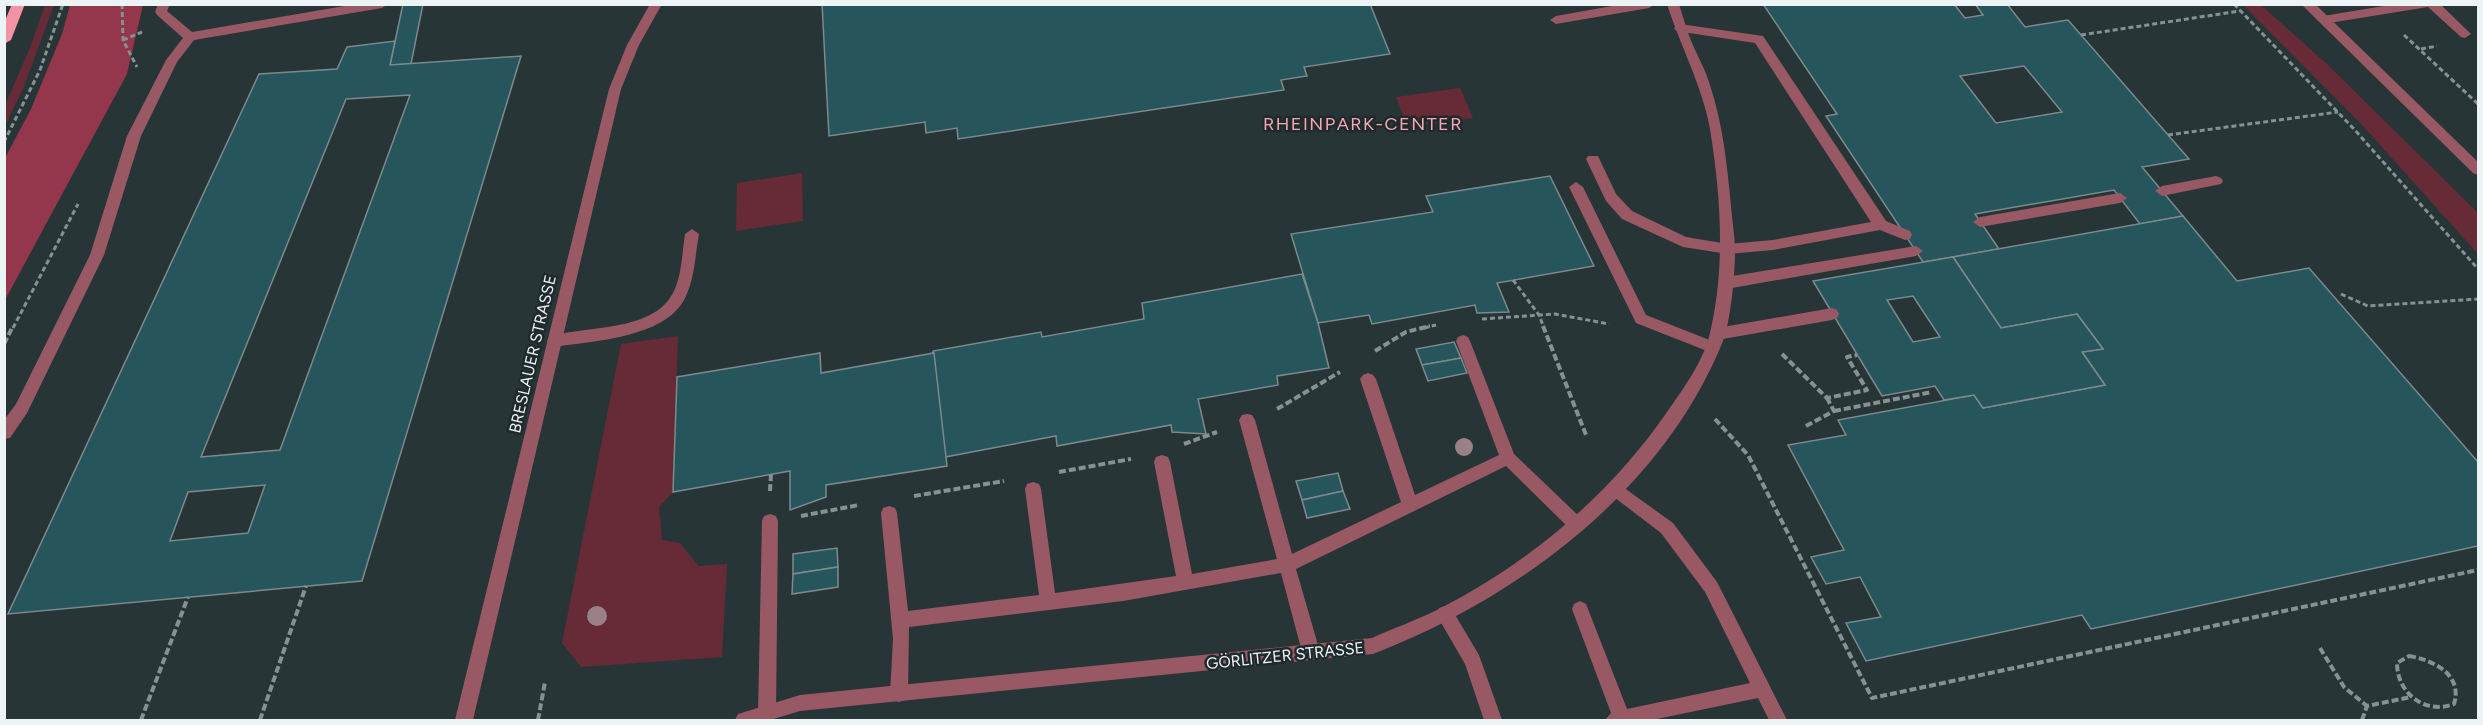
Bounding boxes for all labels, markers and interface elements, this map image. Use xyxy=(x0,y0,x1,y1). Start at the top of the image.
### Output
district label: RHEINPARK-CENTER xyxy=(1263,113,1463,135)
street label: BRESLAUER STRASSE xyxy=(505,273,560,435)
street label: GÖRLITZER STRASSE xyxy=(1205,638,1365,673)

